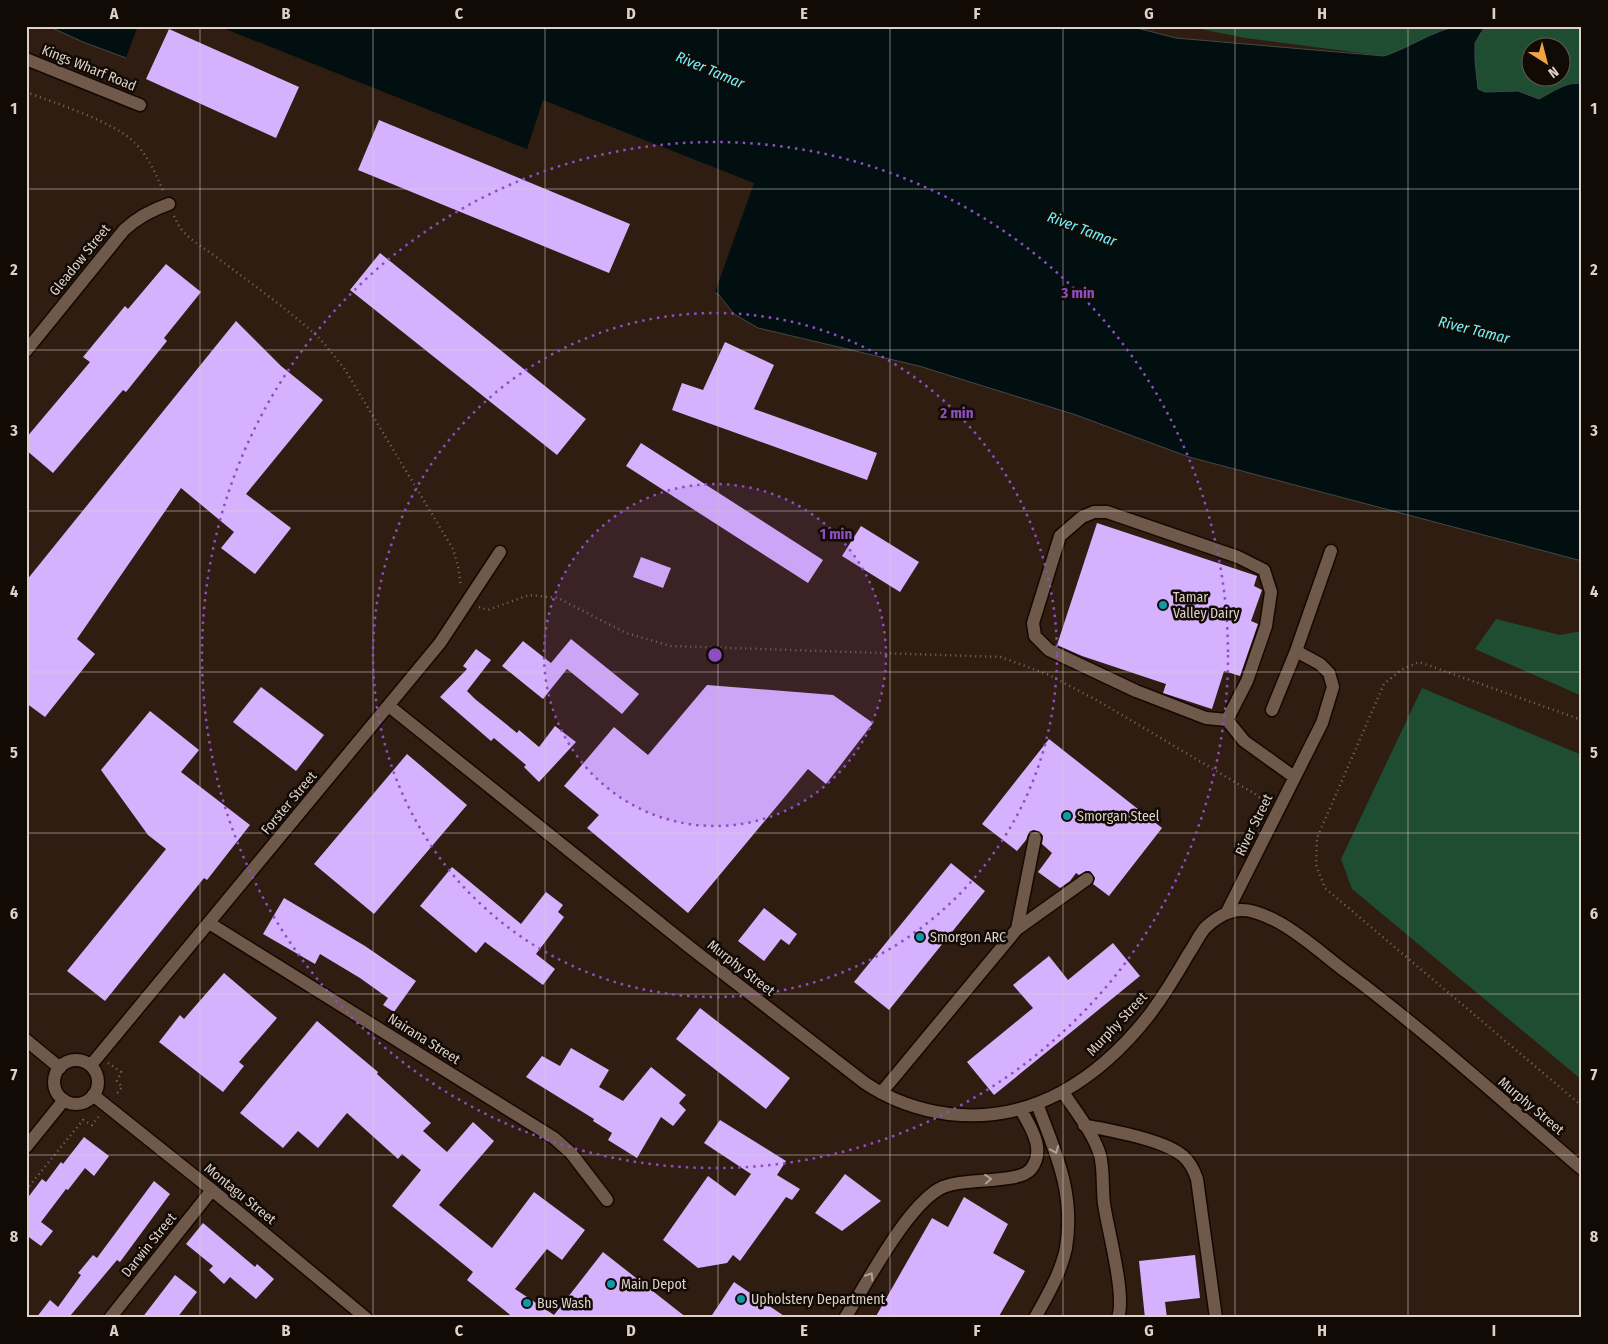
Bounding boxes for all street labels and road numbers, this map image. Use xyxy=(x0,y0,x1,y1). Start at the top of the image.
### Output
street label: Kings Wharf Road xyxy=(39,41,139,95)
street label: Gleadow Street xyxy=(46,221,114,299)
street label: Forster Street xyxy=(258,768,321,838)
street label: River Street xyxy=(1232,791,1276,859)
street label: Murphy Street xyxy=(704,936,778,1000)
street label: Murphy Street xyxy=(1083,988,1151,1059)
street label: Nairana Street xyxy=(385,1010,464,1068)
street label: Murphy Street xyxy=(1495,1074,1568,1139)
street label: Montagu Street xyxy=(201,1160,280,1228)
street label: Darwin Street xyxy=(118,1209,180,1280)

